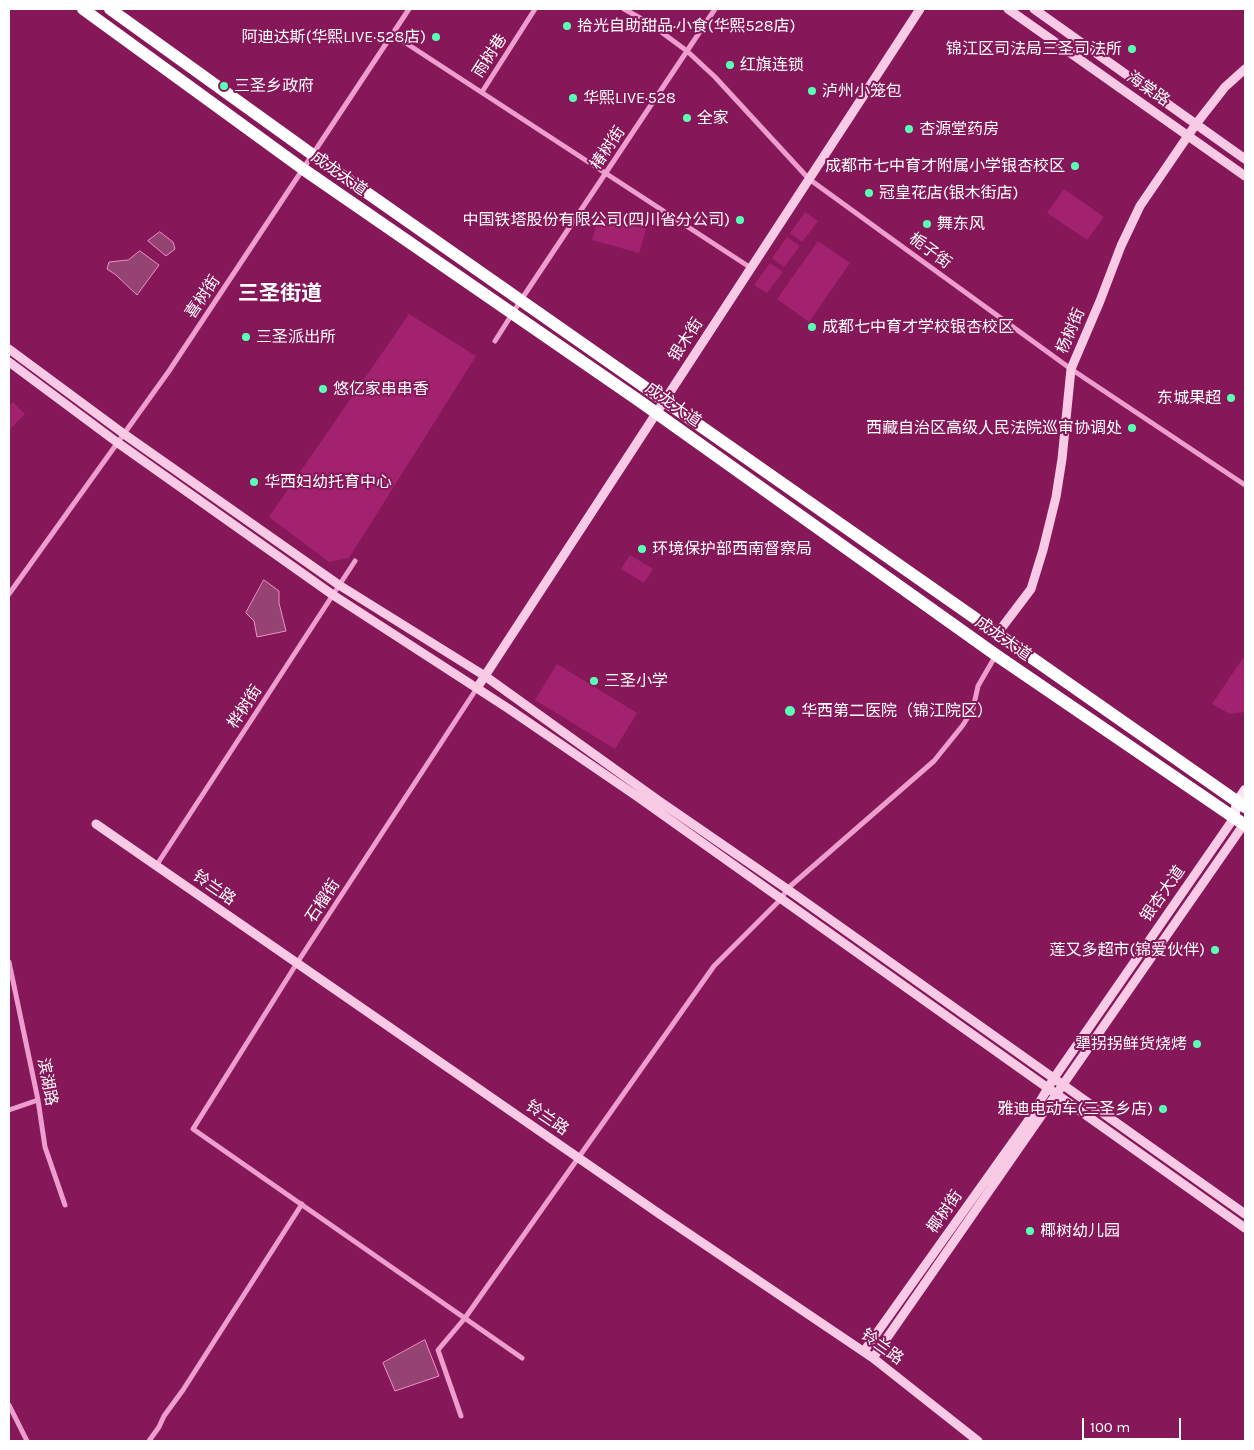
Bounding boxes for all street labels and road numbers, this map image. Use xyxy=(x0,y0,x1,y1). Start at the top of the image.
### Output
street label: 雨树巷 xyxy=(469,31,511,81)
street label: 海棠路 xyxy=(1123,67,1173,111)
street label: 椿树街 xyxy=(587,123,629,173)
street label: 成龙大道 xyxy=(307,148,371,200)
street label: 栀子街 xyxy=(905,229,955,273)
street label: 喜树街 xyxy=(182,272,224,322)
street label: 杨树街 xyxy=(1053,305,1089,357)
street label: 银木街 xyxy=(665,315,707,365)
street label: 成龙大道 xyxy=(641,379,705,431)
street label: 成龙大道 xyxy=(971,613,1035,665)
street label: 桦树街 xyxy=(224,682,266,732)
street label: 银杏大道 xyxy=(1137,862,1189,926)
street label: 铃兰路 xyxy=(189,866,239,910)
street label: 石榴街 xyxy=(302,876,344,926)
street label: 滨湖路 xyxy=(33,1057,61,1107)
street label: 铃兰路 xyxy=(522,1096,572,1140)
street label: 椰树街 xyxy=(923,1187,967,1237)
street label: 铃兰路 xyxy=(857,1325,907,1369)

